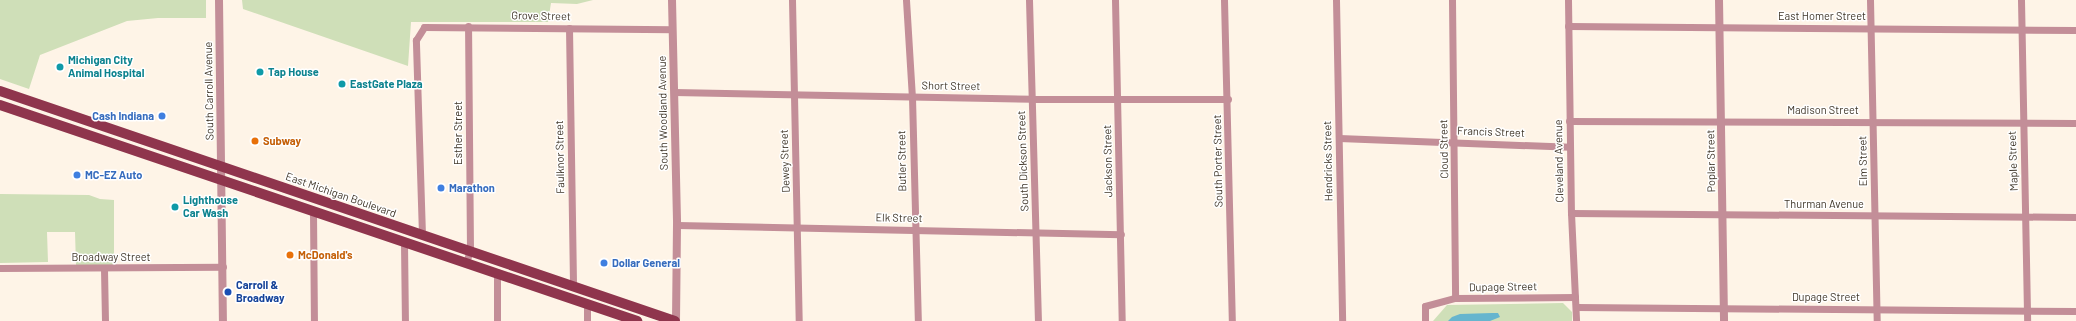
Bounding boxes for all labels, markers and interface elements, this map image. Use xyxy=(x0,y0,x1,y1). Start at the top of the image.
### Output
street label: Grove Street xyxy=(511,9,571,23)
street label: East Homer Street xyxy=(1778,9,1866,23)
street label: South Carroll Avenue xyxy=(202,41,216,141)
place label: Michigan City Animal Hospital xyxy=(68,54,144,80)
street label: South Woodland Avenue xyxy=(655,56,671,170)
marker: Michigan City Animal Hospital xyxy=(55,62,65,72)
place label: Tap House xyxy=(268,65,319,79)
marker: Tap House xyxy=(255,67,265,77)
place label: EastGate Plaza xyxy=(350,77,423,91)
marker: EastGate Plaza xyxy=(337,79,347,89)
street label: Short Street xyxy=(922,79,980,93)
street label: Esther Street xyxy=(451,101,465,165)
street label: Madison Street xyxy=(1787,103,1859,117)
place label: Cash Indiana xyxy=(92,109,154,123)
street label: South Dickson Street xyxy=(1015,110,1031,212)
marker: Cash Indiana xyxy=(157,111,167,121)
street label: South Porter Street xyxy=(1211,114,1225,208)
street label: Cloud Street xyxy=(1437,119,1451,179)
street label: Cleveland Avenue xyxy=(1552,119,1566,203)
street label: Faulknor Street xyxy=(553,120,567,194)
street label: Hendricks Street xyxy=(1321,121,1335,201)
street label: Francis Street xyxy=(1457,124,1525,140)
street label: Jackson Street xyxy=(1101,125,1115,197)
street label: Dewey Street xyxy=(777,129,793,193)
street label: Butler Street xyxy=(895,130,909,192)
street label: Poplar Street xyxy=(1704,130,1718,192)
street label: Maple Street xyxy=(2005,131,2021,191)
place label: Subway xyxy=(263,134,301,148)
marker: Subway xyxy=(250,136,260,146)
street label: Elm Street xyxy=(1856,136,1870,186)
place label: MC-EZ Auto xyxy=(85,168,142,182)
marker: MC-EZ Auto xyxy=(72,170,82,180)
street label: East Michigan Boulevard xyxy=(284,170,398,220)
place label: Marathon xyxy=(449,181,495,195)
marker: Marathon xyxy=(436,183,446,193)
place label: Lighthouse Car Wash xyxy=(183,194,238,220)
street label: Thurman Avenue xyxy=(1784,197,1864,211)
marker: Lighthouse Car Wash xyxy=(170,202,180,212)
street label: Elk Street xyxy=(875,211,923,225)
place label: McDonald's xyxy=(298,248,353,262)
street label: Broadway Street xyxy=(71,250,151,264)
marker: McDonald's xyxy=(285,250,295,260)
place label: Dollar General xyxy=(612,256,680,270)
marker: Dollar General xyxy=(599,258,609,268)
place label: Carroll & Broadway xyxy=(236,279,285,305)
street label: Dupage Street xyxy=(1469,280,1537,294)
marker: Carroll & Broadway xyxy=(223,287,233,297)
street label: Dupage Street xyxy=(1792,290,1860,304)

